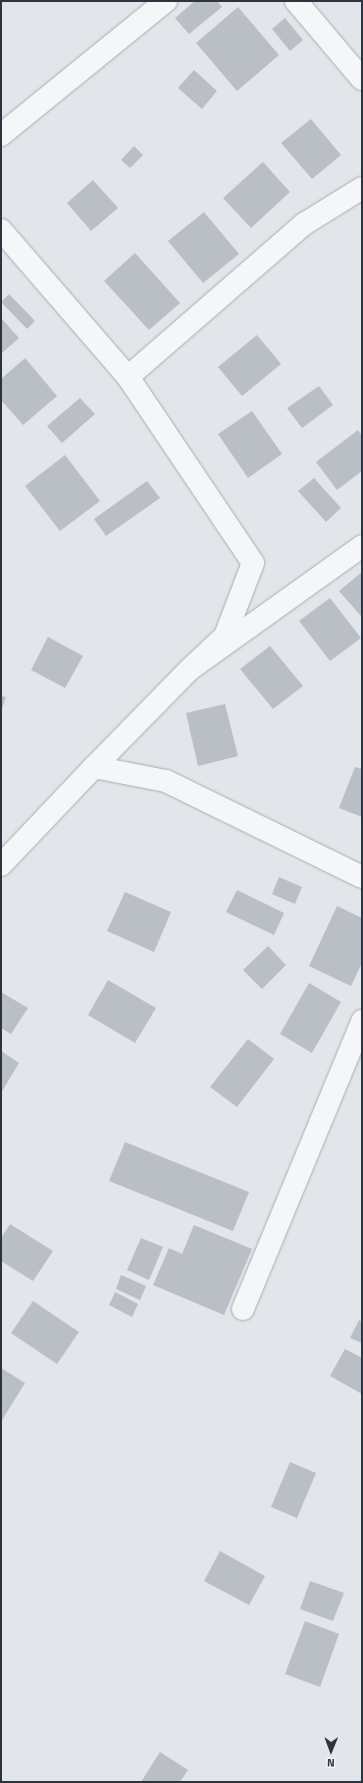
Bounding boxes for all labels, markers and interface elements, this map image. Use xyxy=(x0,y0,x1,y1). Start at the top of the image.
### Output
north arrow xyxy=(311,1731,351,1771)
text: N xyxy=(327,1755,335,1771)

